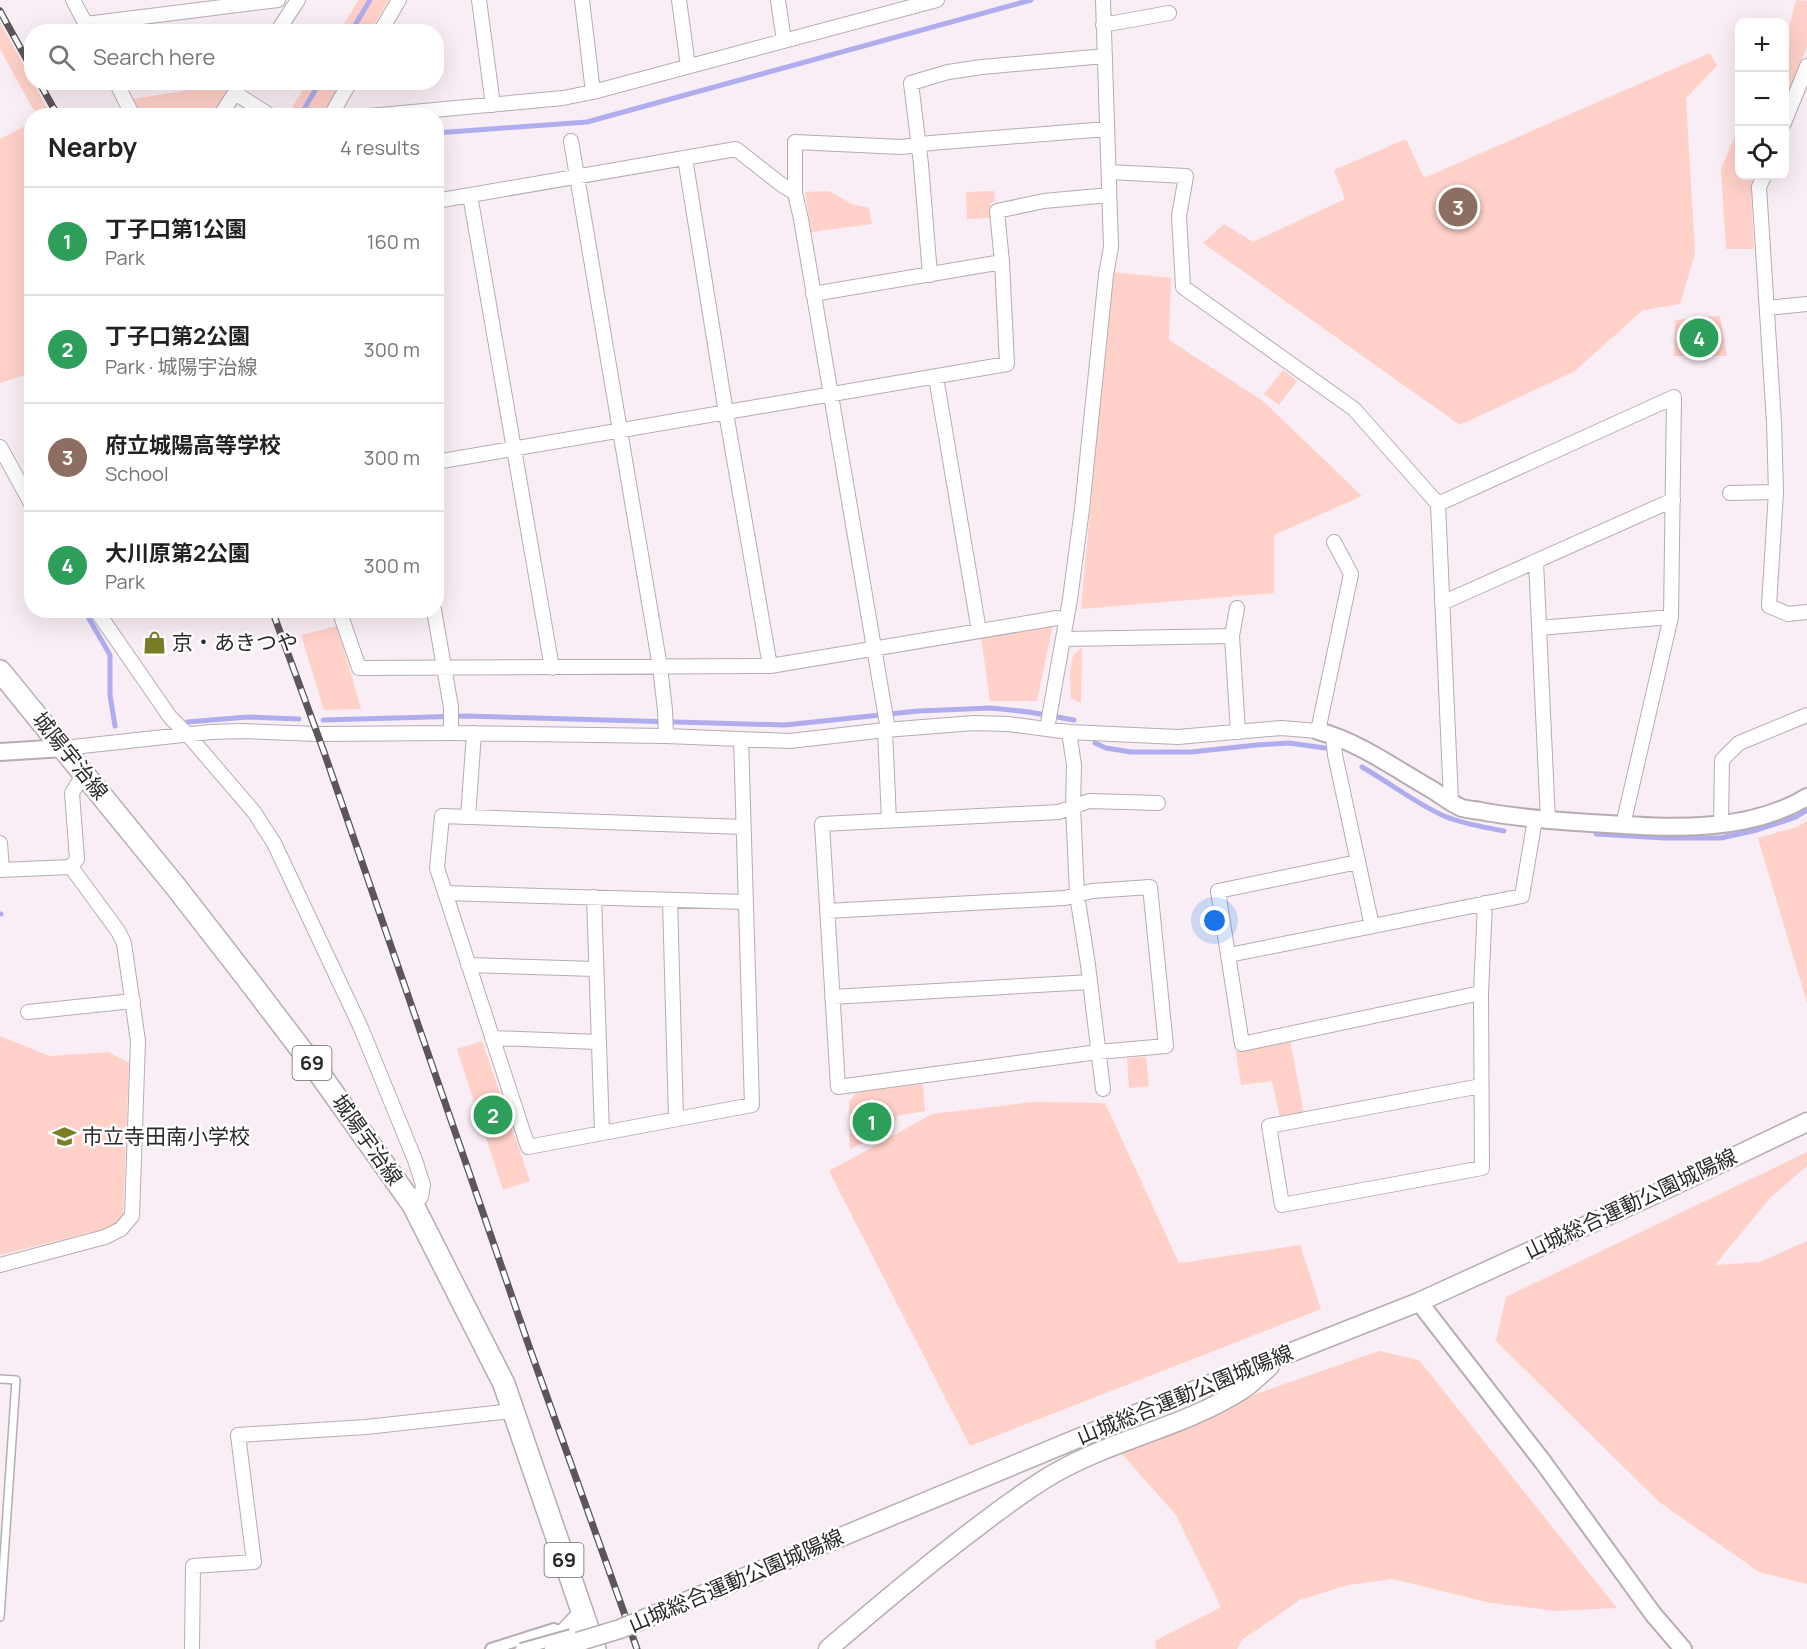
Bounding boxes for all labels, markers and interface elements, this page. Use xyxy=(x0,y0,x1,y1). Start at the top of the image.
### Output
map controls xyxy=(1735,18,1789,180)
button: + xyxy=(1735,18,1789,72)
search box xyxy=(24,24,444,90)
icon: search xyxy=(45,41,78,74)
text: Search here xyxy=(93,42,215,72)
button: − xyxy=(1735,72,1789,126)
button: locate xyxy=(1735,126,1789,180)
text: Nearby xyxy=(48,129,137,165)
text: 4 results xyxy=(340,134,420,161)
pin: 3 xyxy=(1438,184,1478,230)
text: 丁子口第1公園 xyxy=(105,214,247,244)
text: 1 xyxy=(63,228,72,255)
text: 160 m xyxy=(367,228,420,255)
text: Park xyxy=(105,244,145,271)
pin: 4 xyxy=(1680,316,1718,360)
text: 丁子口第2公園 xyxy=(105,321,250,351)
text: 2 xyxy=(62,336,73,363)
text: 300 m xyxy=(364,336,420,363)
text: Park · 城陽宇治線 xyxy=(105,353,257,380)
text: 府立城陽高等学校 xyxy=(105,430,281,460)
text: 3 xyxy=(62,444,73,471)
text: 300 m xyxy=(364,444,420,471)
text: School xyxy=(105,460,169,487)
text: 大川原第2公園 xyxy=(105,538,250,568)
text: 4 xyxy=(61,552,74,579)
text: 300 m xyxy=(364,552,420,579)
text: Park xyxy=(105,568,145,595)
place label: 京・あきつや xyxy=(172,628,298,656)
shop icon: 京・あきつや xyxy=(141,630,167,656)
street label: 城陽宇治線 xyxy=(27,706,115,805)
your location xyxy=(1200,906,1229,935)
road number: 69 xyxy=(292,1046,332,1080)
street label: 城陽宇治線 xyxy=(326,1088,409,1190)
pin: 2 xyxy=(474,1092,512,1138)
pin: 1 xyxy=(852,1100,892,1144)
place label: 市立寺田南小学校 xyxy=(82,1122,250,1150)
school or university icon: 市立寺田南小学校 xyxy=(51,1124,77,1150)
street label: 山城総合運動公園城陽線 xyxy=(1520,1142,1741,1265)
street label: 山城総合運動公園城陽線 xyxy=(1072,1338,1297,1450)
street label: 山城総合運動公園城陽線 xyxy=(624,1522,847,1638)
road number: 69 xyxy=(544,1543,584,1577)

